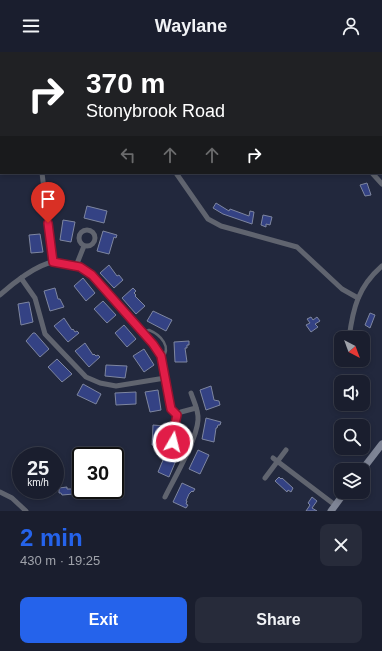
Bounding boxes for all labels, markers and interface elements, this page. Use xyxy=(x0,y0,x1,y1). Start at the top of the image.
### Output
icon: menu xyxy=(20,15,42,37)
icon: person xyxy=(340,15,362,37)
text: Waylane xyxy=(155,16,227,36)
icon: right xyxy=(20,68,72,120)
text: 370 m xyxy=(86,68,165,99)
text: Stonybrook Road xyxy=(86,101,225,121)
icon: left xyxy=(117,144,139,166)
icon: ahead xyxy=(159,144,181,166)
icon: ahead xyxy=(201,144,223,166)
icon: right xyxy=(243,144,265,166)
pin xyxy=(31,182,65,223)
icon: arrive xyxy=(37,188,59,210)
north arrow xyxy=(334,331,370,367)
map controls xyxy=(334,331,370,499)
button: sound xyxy=(334,375,370,411)
button: search xyxy=(334,419,370,455)
position arrow xyxy=(152,421,194,463)
speed limit sign: 30 xyxy=(72,447,124,499)
text: 25 xyxy=(27,457,49,479)
button: layers xyxy=(334,463,370,499)
text: km/h xyxy=(27,477,49,488)
text: 2 min xyxy=(20,524,83,551)
button: close xyxy=(320,524,362,566)
text: 430 m · 19:25 xyxy=(20,553,100,568)
button: Exit xyxy=(20,597,187,643)
button: Share xyxy=(195,597,362,643)

